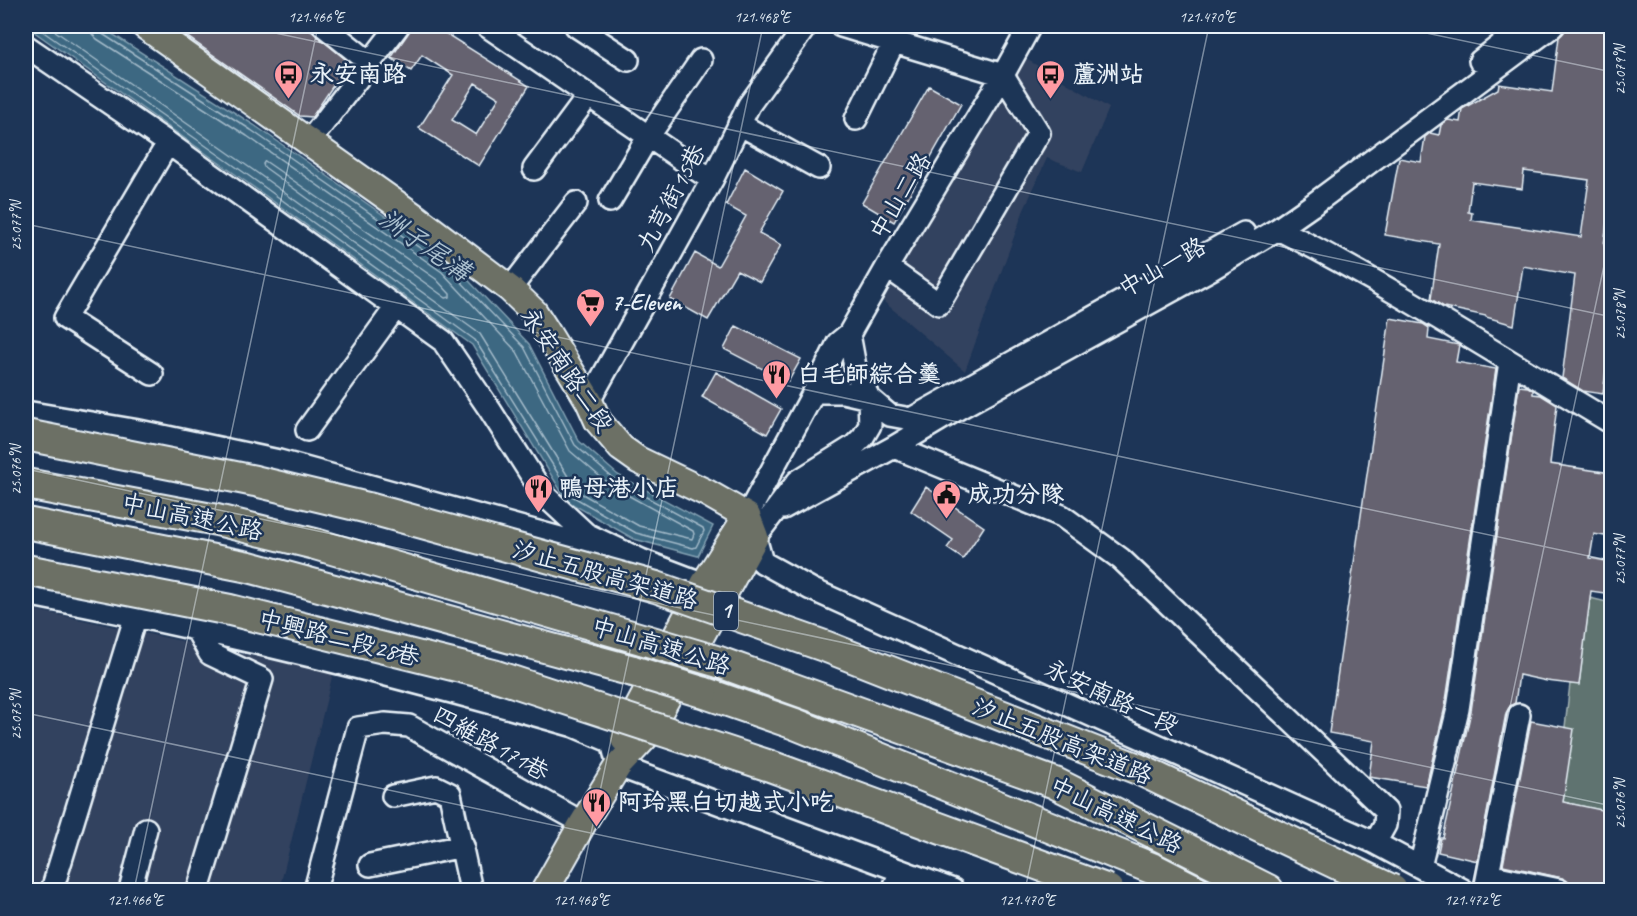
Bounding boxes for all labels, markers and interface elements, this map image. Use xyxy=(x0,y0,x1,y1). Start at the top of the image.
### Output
text: 121.466°E xyxy=(288,8,346,27)
text: 121.468°E xyxy=(734,8,792,27)
text: 121.470°E xyxy=(1179,8,1237,27)
text: 25.079°N xyxy=(1611,42,1630,95)
bus stop icon: 永安南路 xyxy=(273,58,305,100)
bus stop icon: 蘆洲站 xyxy=(1035,58,1067,100)
place label: 永安南路 xyxy=(310,59,407,89)
place label: 蘆洲站 xyxy=(1072,59,1144,89)
street label: 九芎街15巷 xyxy=(630,139,712,257)
street label: 中山二路 xyxy=(862,147,938,245)
text: 25.077°N xyxy=(7,198,26,251)
water label: 洲子尾溝 xyxy=(373,202,479,289)
street label: 中山一路 xyxy=(1113,231,1211,303)
supermarket icon: 7-Eleven xyxy=(574,286,606,328)
place label: 7-Eleven xyxy=(611,287,684,317)
text: 25.078°N xyxy=(1611,287,1630,340)
street label: 永安南路二段 xyxy=(514,302,620,438)
restaurant icon: 白毛師綜合羹 xyxy=(760,358,792,400)
place label: 白毛師綜合羹 xyxy=(797,359,941,389)
text: 25.076°N xyxy=(7,442,26,495)
restaurant icon: 鴨母港小店 xyxy=(522,472,554,514)
place label: 鴨母港小店 xyxy=(559,473,679,503)
public building icon: 成功分隊 xyxy=(931,478,963,520)
place label: 成功分隊 xyxy=(968,479,1065,509)
street label: 中山高速公路 xyxy=(118,487,266,547)
text: 25.077°N xyxy=(1611,532,1630,585)
street label: 汐止五股高架道路 xyxy=(509,534,701,616)
road number: 1 xyxy=(714,592,738,630)
street label: 中興路二段28巷 xyxy=(255,603,423,673)
street label: 中山高速公路 xyxy=(588,611,734,681)
street label: 永安南路一段 xyxy=(1040,653,1184,741)
text: 25.075°N xyxy=(7,687,26,740)
street label: 汐止五股高架道路 xyxy=(967,691,1157,791)
street label: 四維路171巷 xyxy=(428,699,554,787)
street label: 中山高速公路 xyxy=(1045,770,1187,860)
text: 25.076°N xyxy=(1611,776,1630,829)
restaurant icon: 阿玲黑白切越式小吃 xyxy=(581,786,613,828)
place label: 阿玲黑白切越式小吃 xyxy=(618,787,834,817)
text: 121.466°E xyxy=(107,891,165,910)
text: 121.468°E xyxy=(553,891,611,910)
text: 121.470°E xyxy=(999,891,1057,910)
text: 121.472°E xyxy=(1444,891,1502,910)

